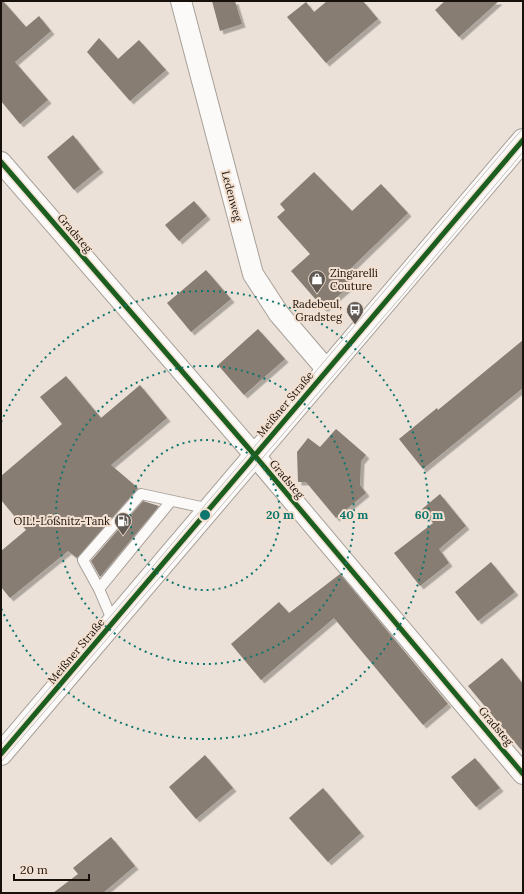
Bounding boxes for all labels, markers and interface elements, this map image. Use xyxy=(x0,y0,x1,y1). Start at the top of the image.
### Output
street label: Ledenweg xyxy=(219,169,246,224)
street label: Gradsteg xyxy=(54,211,96,256)
place label: Zingarelli Couture xyxy=(330,266,378,293)
shop icon: Zingarelli Couture xyxy=(307,269,327,294)
place label: Radebeul, Gradsteg xyxy=(292,297,343,324)
bus stop icon: Radebeul, Gradsteg xyxy=(345,300,365,325)
street label: Meißner Straße xyxy=(254,368,316,440)
street label: Gradsteg xyxy=(267,457,308,502)
text: 20 m xyxy=(266,507,294,522)
text: 40 m xyxy=(340,507,368,522)
text: 60 m xyxy=(415,507,443,522)
centre of rings xyxy=(198,508,212,522)
fuel station icon: OIL!-Lößnitz-Tank xyxy=(113,511,133,536)
place label: OIL!-Lößnitz-Tank xyxy=(14,514,110,528)
street label: Meißner Straße xyxy=(45,615,107,687)
street label: Gradsteg xyxy=(476,704,517,749)
scale bar xyxy=(14,856,89,882)
text: 20 m xyxy=(20,862,48,877)

